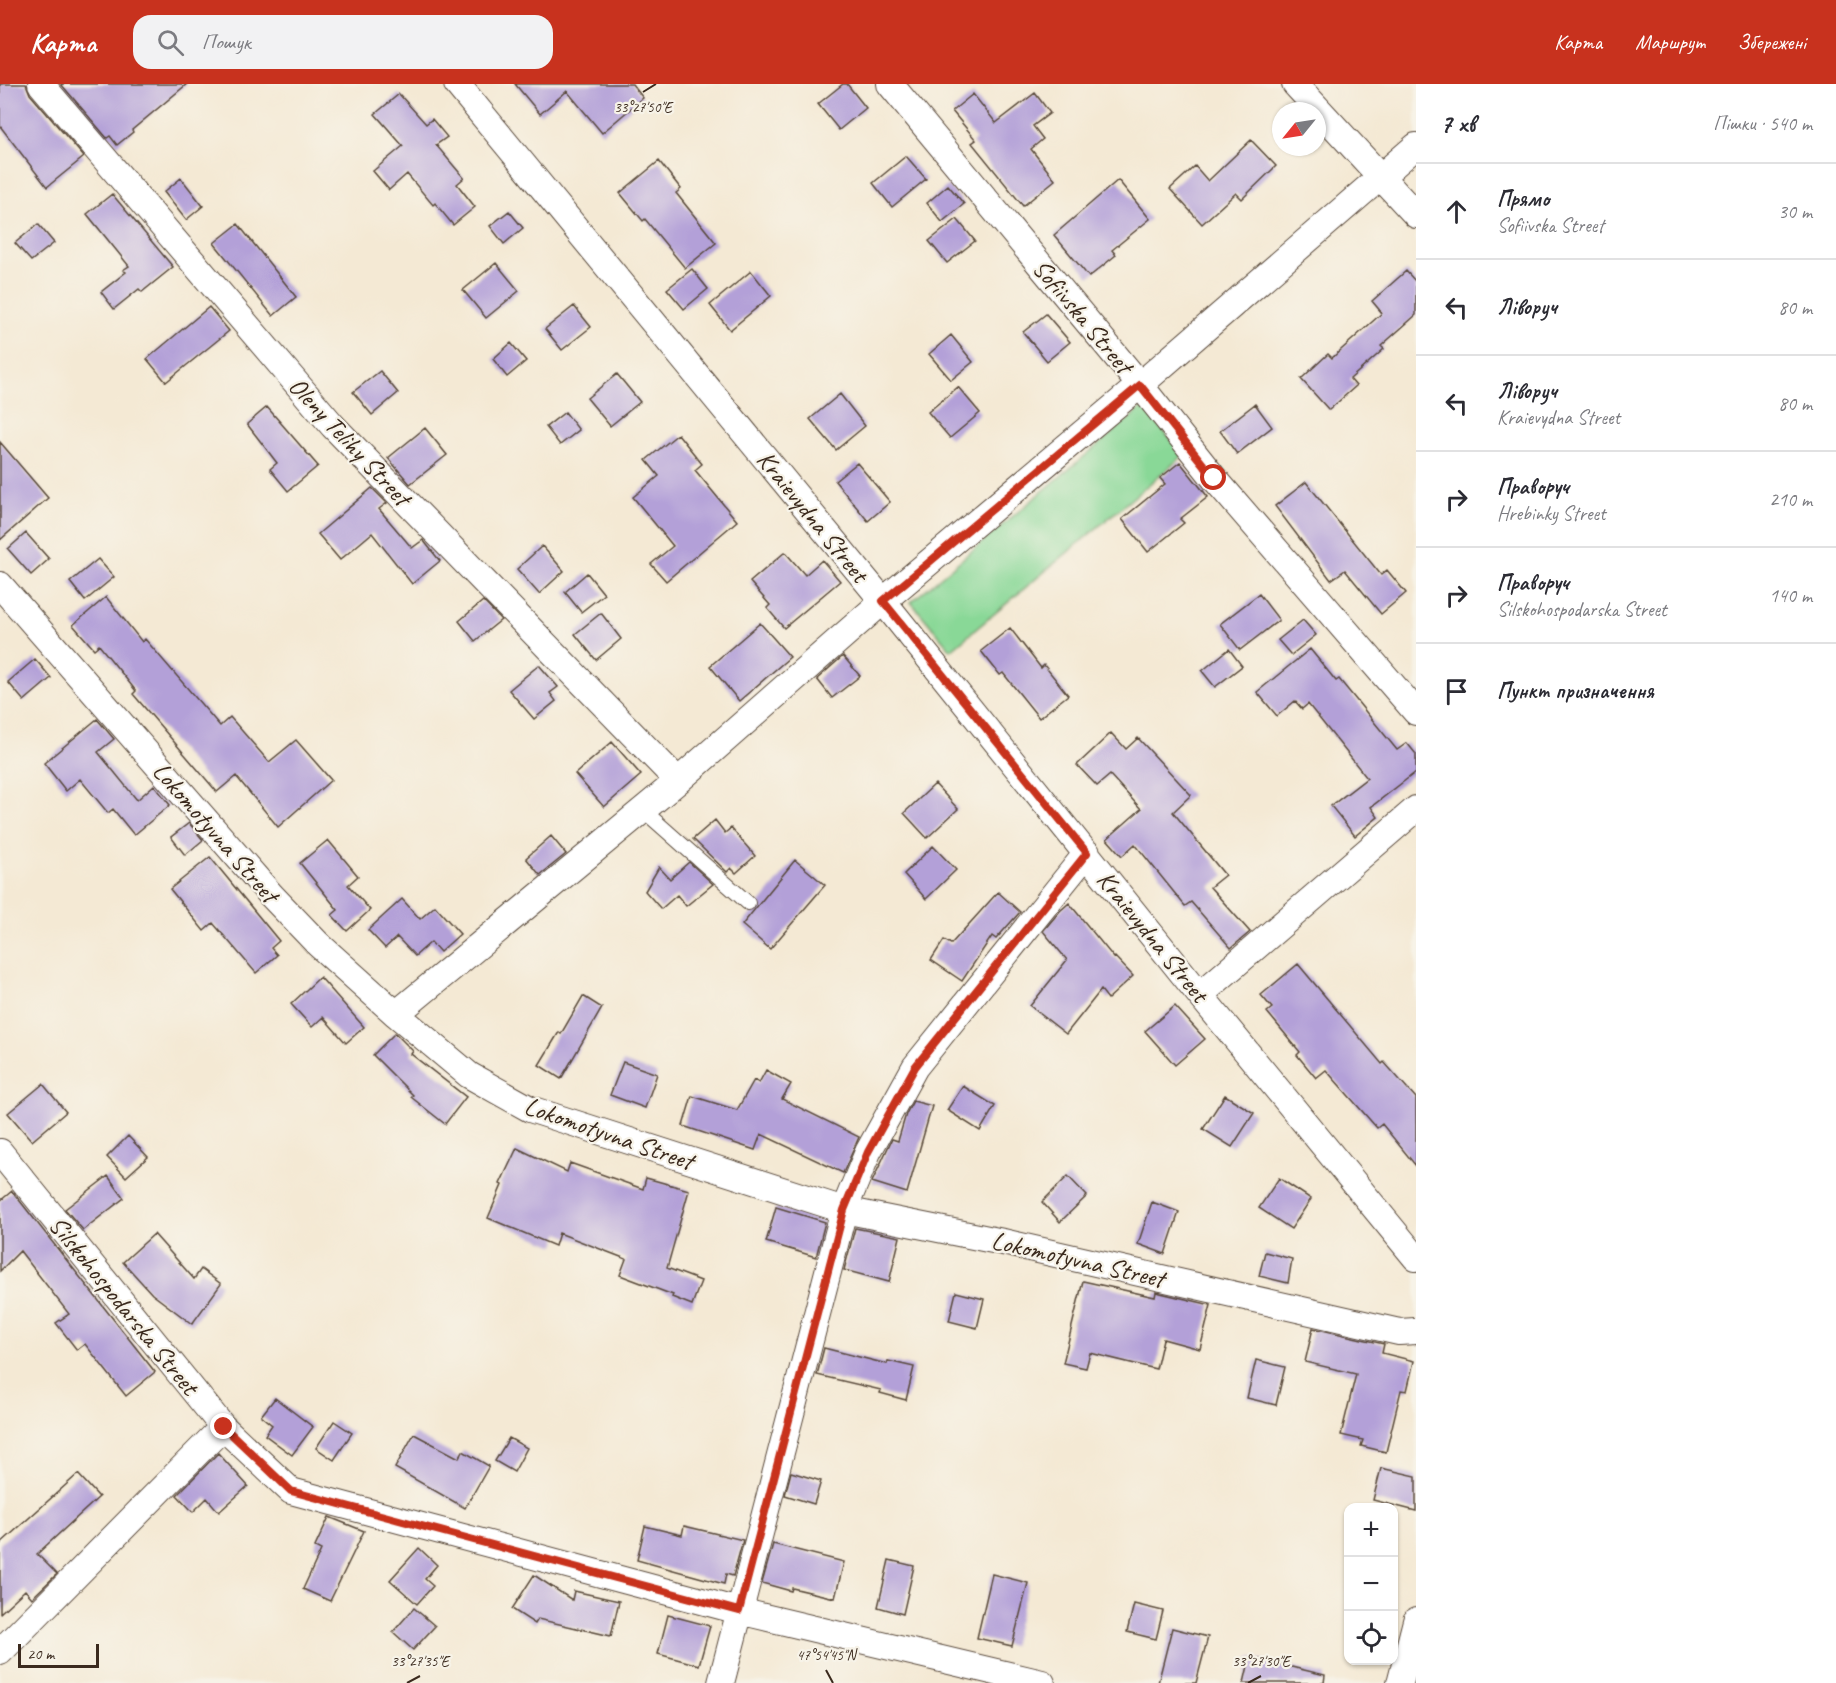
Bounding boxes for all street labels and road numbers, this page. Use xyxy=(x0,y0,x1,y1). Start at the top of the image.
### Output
street label: Sofiivska Street xyxy=(1025,253,1142,383)
street label: Oleny Telihy Street xyxy=(281,370,420,515)
street label: Kraievydna Street xyxy=(749,444,877,591)
street label: Lokomotyvna Street xyxy=(145,755,288,912)
street label: Kraievydna Street xyxy=(1089,864,1217,1011)
street label: Lokomotyvna Street xyxy=(520,1089,701,1179)
street label: Silskohospodarska Street xyxy=(41,1209,207,1403)
street label: Lokomotyvna Street xyxy=(988,1224,1171,1296)

